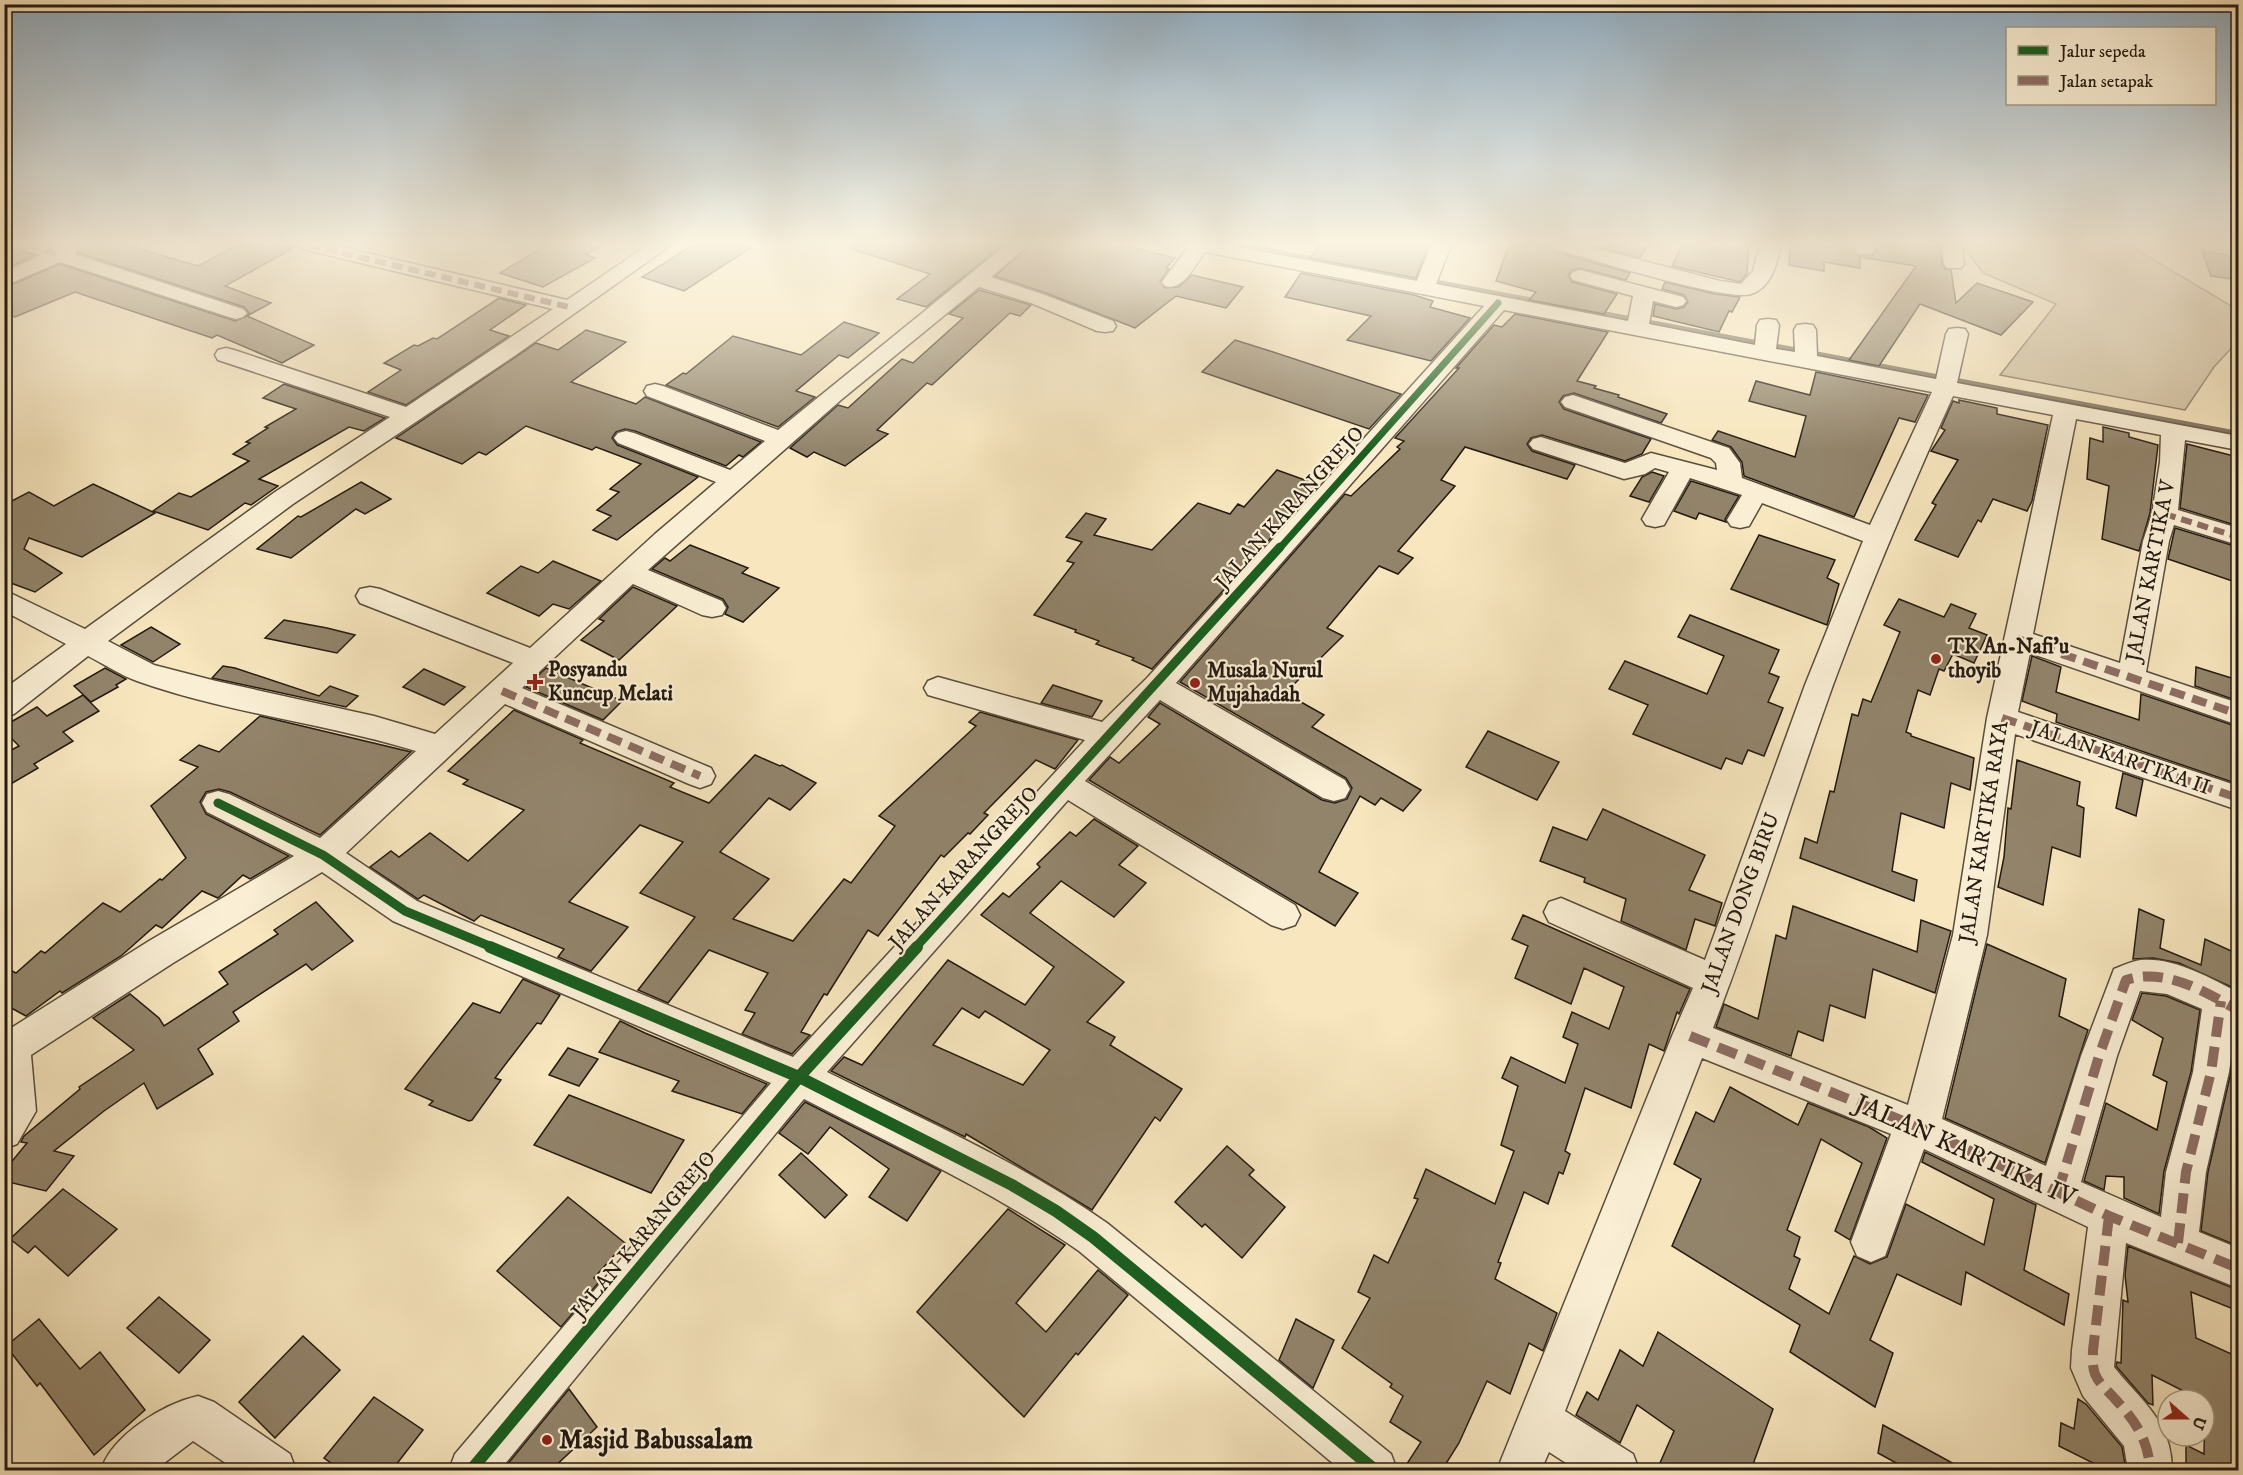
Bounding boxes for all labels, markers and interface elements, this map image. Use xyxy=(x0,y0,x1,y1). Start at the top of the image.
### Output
legend xyxy=(2006,27,2216,105)
text: Jalur sepeda xyxy=(2058,41,2146,63)
text: Jalan setapak xyxy=(2058,71,2153,93)
street label: JALAN KARANGREJO xyxy=(1208,421,1370,597)
street label: JALAN KARTIKA V xyxy=(2120,477,2182,666)
place label: TK An-Nafi'u thoyib xyxy=(1947,634,2069,684)
marker: TK An-Nafi'u thoyib xyxy=(1929,652,1943,666)
place label: Posyandu Kuncup Melati xyxy=(548,657,673,707)
place label: Musala Nurul Mujahadah xyxy=(1207,658,1324,709)
marker: Posyandu Kuncup Melati xyxy=(526,673,544,691)
marker: Musala Nurul Mujahadah xyxy=(1188,676,1202,690)
street label: JALAN KARTIKA II xyxy=(2025,714,2213,801)
street label: JALAN KARTIKA RAYA xyxy=(1953,719,2014,947)
street label: JALAN KARANGREJO xyxy=(882,781,1044,957)
street label: JALAN DONG BIRU xyxy=(1696,809,1786,999)
street label: JALAN KARTIKA IV xyxy=(1847,1086,2081,1215)
street label: JALAN KARANGREJO xyxy=(565,1146,722,1326)
north arrow xyxy=(2156,1388,2216,1448)
text: U xyxy=(2187,1414,2211,1433)
place label: Masjid Babussalam xyxy=(559,1424,753,1457)
marker: Masjid Babussalam xyxy=(540,1433,554,1447)

